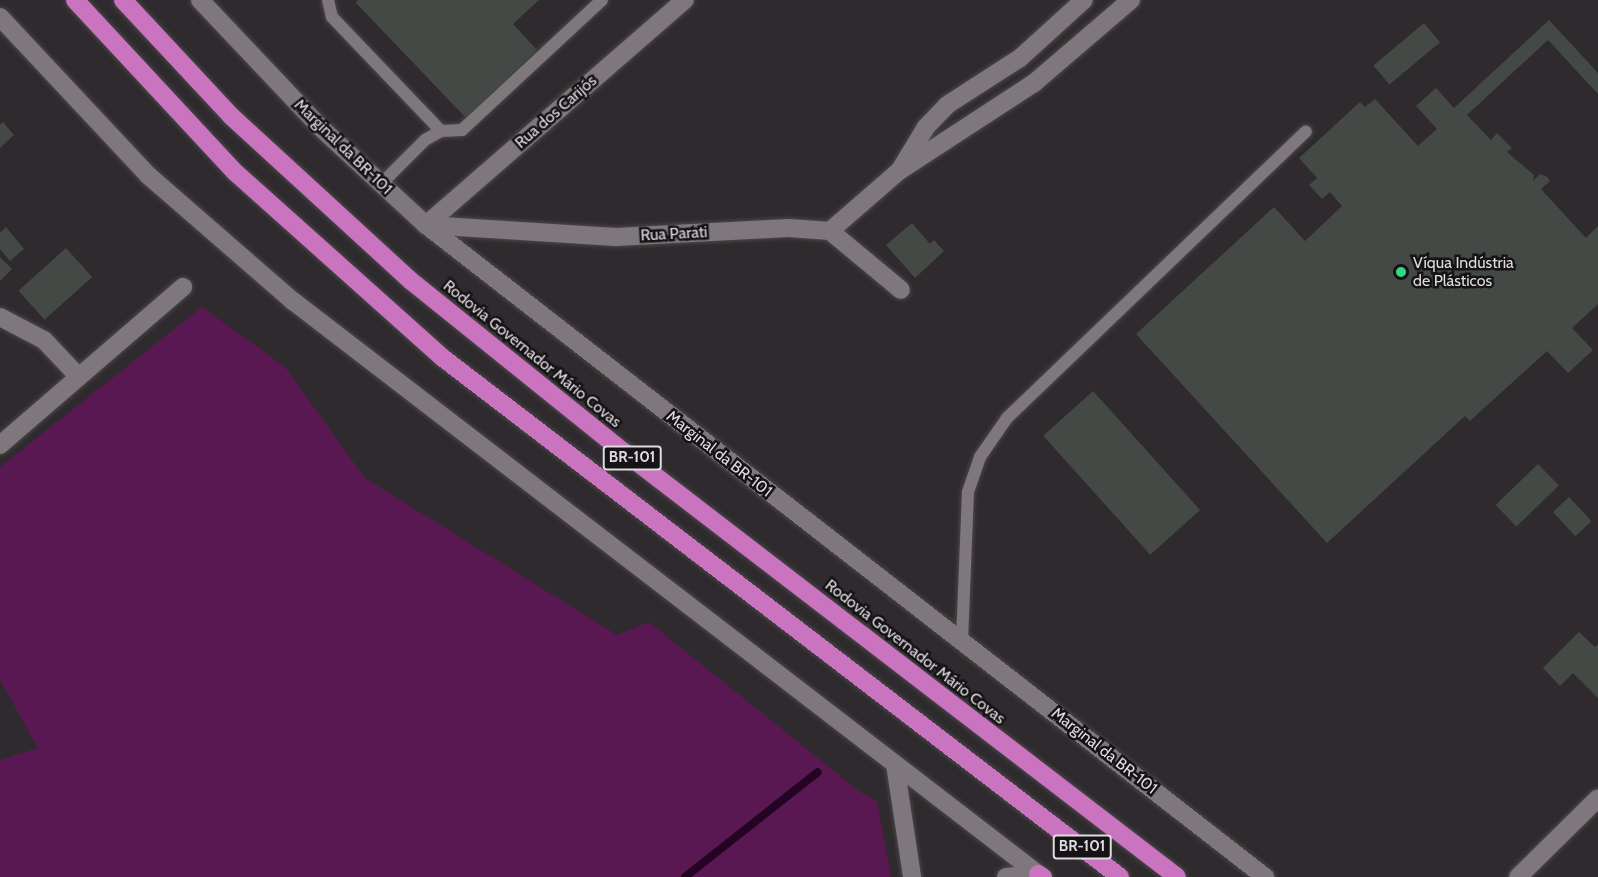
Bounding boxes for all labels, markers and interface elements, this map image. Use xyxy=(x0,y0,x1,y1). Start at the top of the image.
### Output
street label: Rua dos Carijós xyxy=(511,71,601,153)
street label: Marginal da BR-101 xyxy=(290,95,396,199)
street label: Rua Parati xyxy=(640,223,708,245)
place label: Víqua Indústria de Plásticos xyxy=(1413,253,1514,291)
marker: Víqua Indústria de Plásticos xyxy=(1394,265,1408,279)
street label: Rodovia Governador Mário Covas xyxy=(439,276,625,432)
street label: Marginal da BR-101 xyxy=(662,407,776,501)
road number: BR-101 xyxy=(602,446,662,470)
street label: Rodovia Governador Mário Covas xyxy=(821,576,1009,728)
street label: Marginal da BR-101 xyxy=(1047,704,1161,798)
road number: BR-101 xyxy=(1052,835,1112,859)

